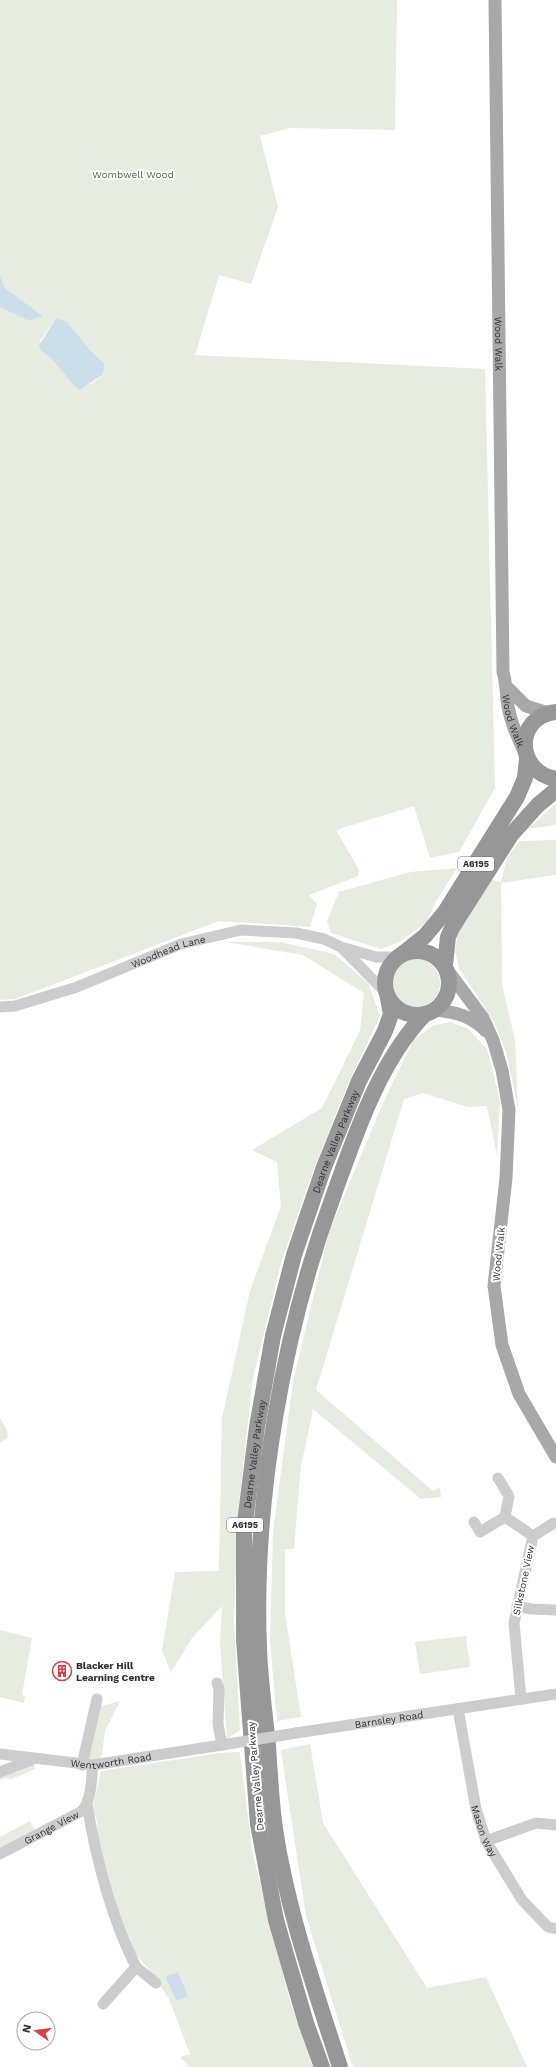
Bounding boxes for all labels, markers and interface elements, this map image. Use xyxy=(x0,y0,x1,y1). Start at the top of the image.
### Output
park label: Wombwell Wood xyxy=(92,169,174,180)
street label: Wood Walk xyxy=(493,317,504,372)
street label: Wood Walk xyxy=(500,694,526,749)
road number: A6195 xyxy=(458,857,494,871)
street label: Woodhead Lane xyxy=(129,933,207,970)
street label: Dearne Valley Parkway xyxy=(311,1088,361,1195)
street label: Wood Walk xyxy=(490,1226,507,1282)
street label: Dearne Valley Parkway xyxy=(242,1398,268,1509)
road number: A6195 xyxy=(227,1518,263,1532)
street label: Silkstone View xyxy=(511,1543,536,1616)
building icon: Blacker Hill Learning Centre xyxy=(51,1660,73,1682)
place label: Blacker Hill Learning Centre xyxy=(76,1660,155,1683)
street label: Barnsley Road xyxy=(354,1709,424,1730)
street label: Dearne Valley Parkway xyxy=(245,1720,266,1831)
street label: Wentworth Road xyxy=(70,1751,152,1771)
street label: Mason Way xyxy=(469,1804,500,1859)
street label: Grange View xyxy=(22,1808,81,1846)
north arrow xyxy=(16,2011,56,2051)
text: N xyxy=(19,2023,34,2034)

